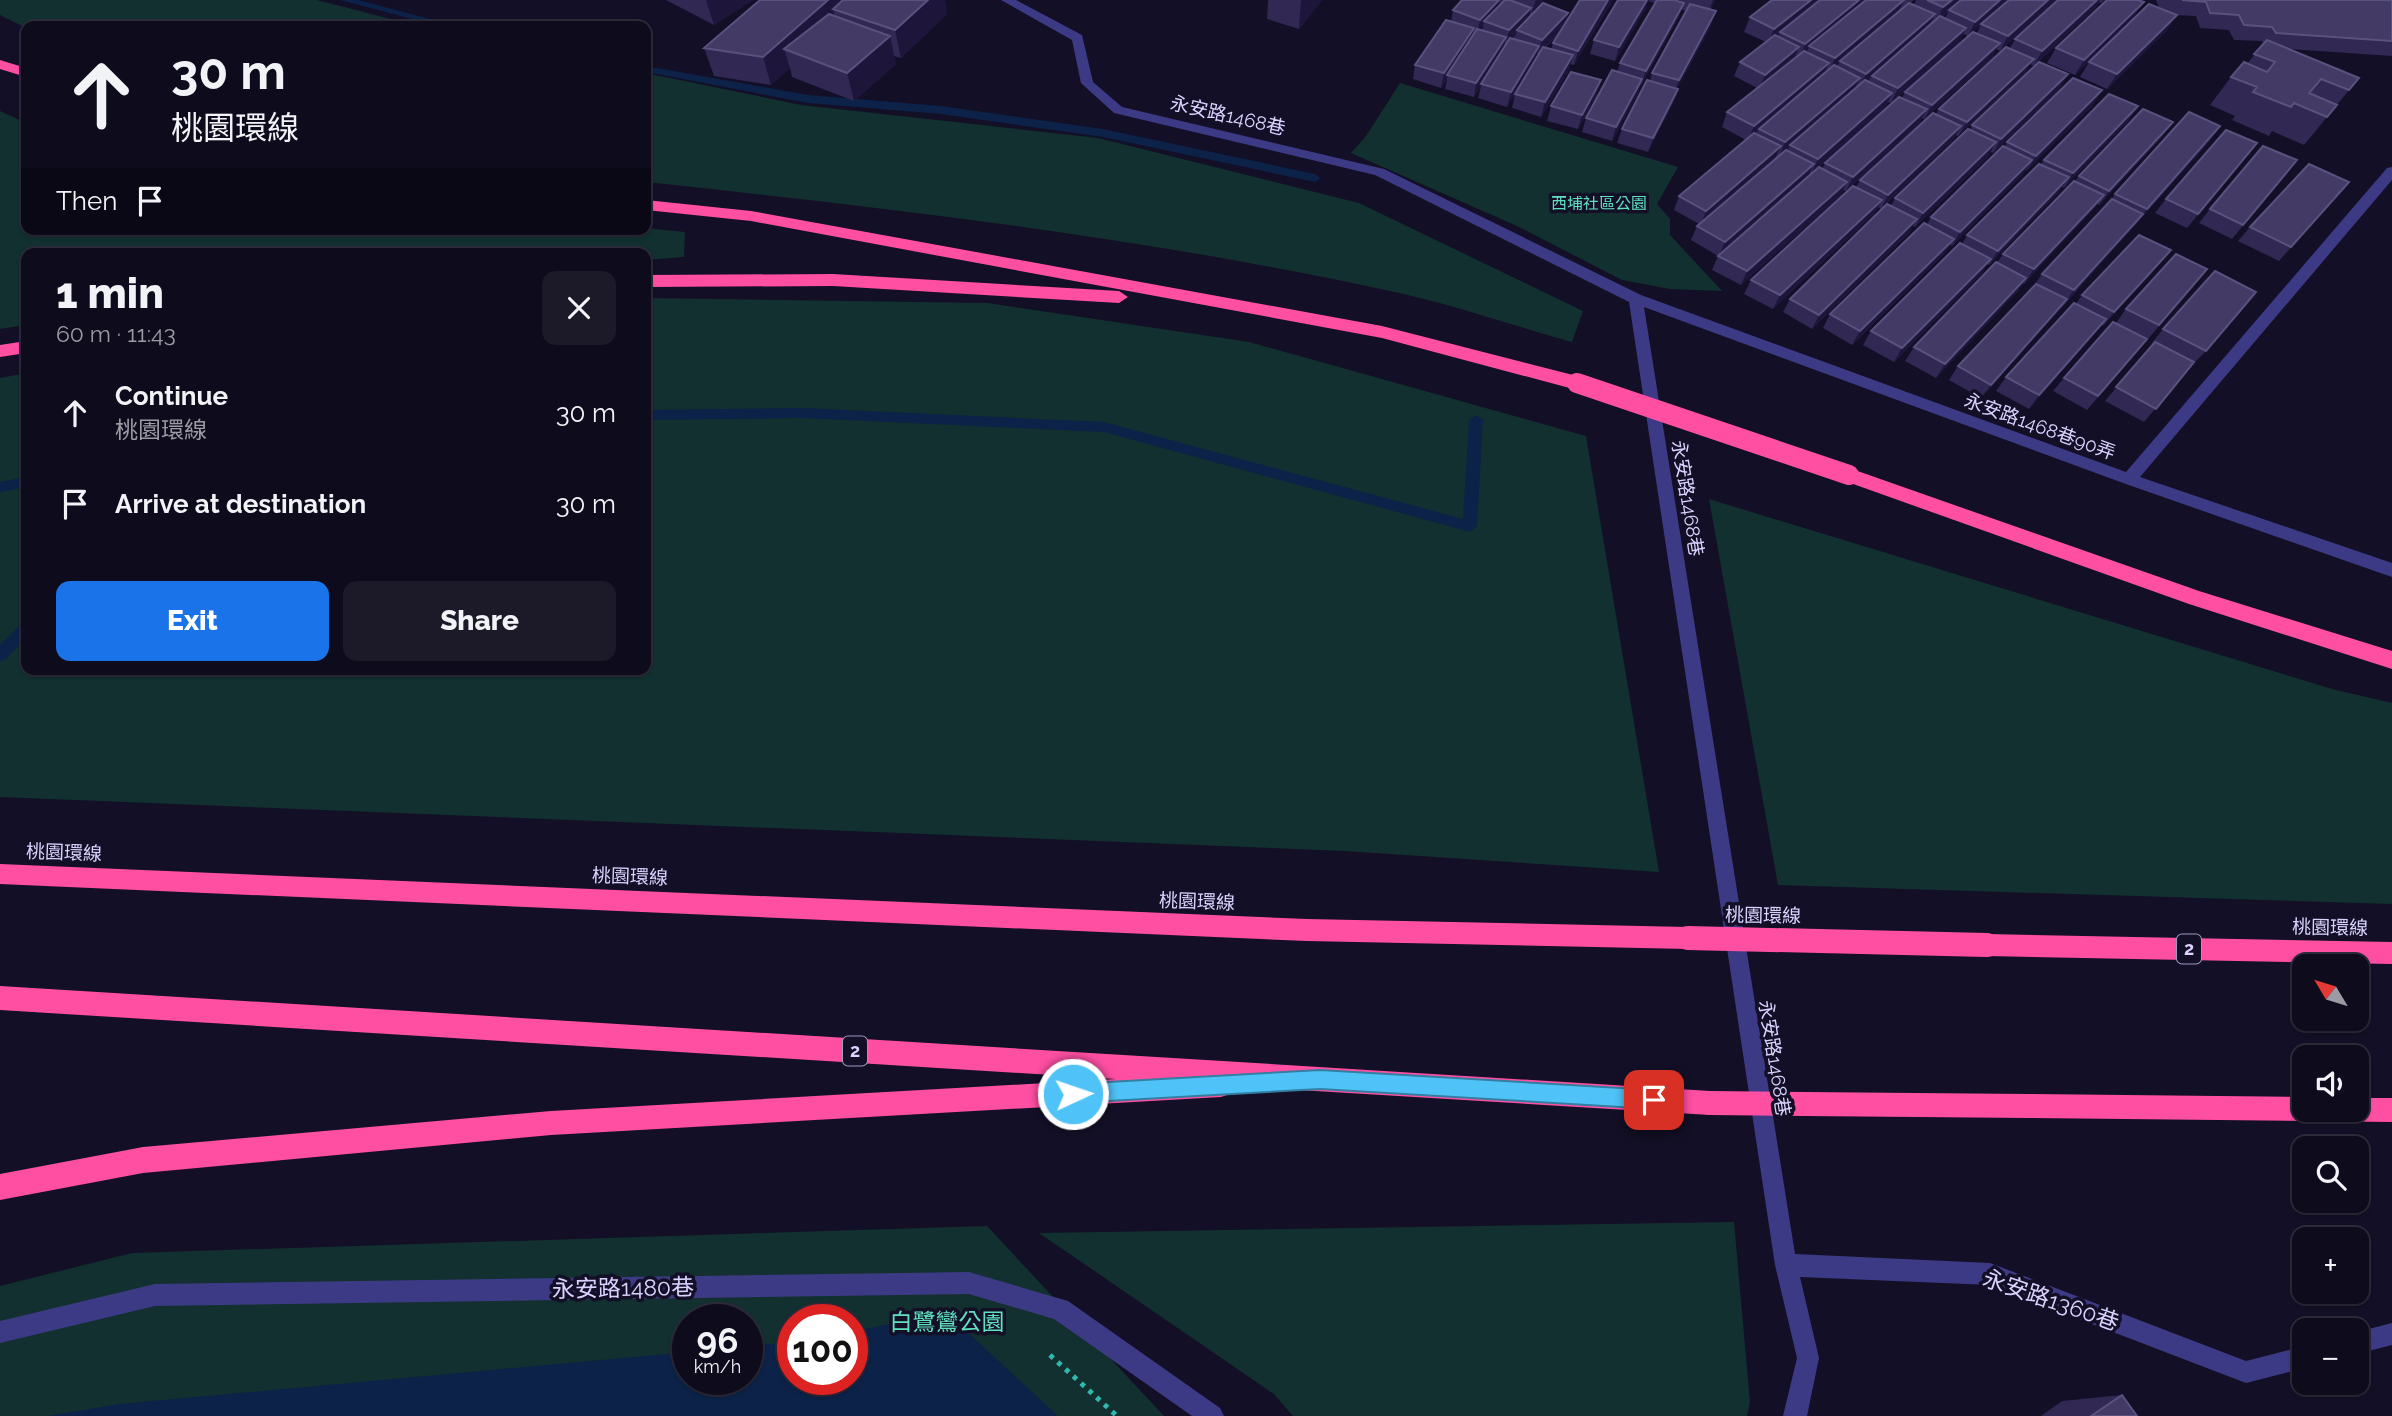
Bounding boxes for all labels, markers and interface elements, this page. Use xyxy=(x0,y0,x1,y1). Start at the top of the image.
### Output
text: 30 m xyxy=(171,43,286,100)
icon: ahead xyxy=(56,49,147,140)
street label: 永安路1468巷 xyxy=(1168,91,1288,139)
text: 桃園環線 xyxy=(171,109,299,146)
icon: arrive xyxy=(131,182,169,220)
text: Then xyxy=(56,186,117,216)
park label: 西埔社區公園 xyxy=(1551,194,1647,213)
text: 1 min xyxy=(56,269,164,318)
button: close xyxy=(542,271,616,345)
text: 60 m · 11:43 xyxy=(56,320,176,347)
text: Continue xyxy=(115,381,228,411)
street label: 永安路1468巷90弄 xyxy=(1962,388,2118,464)
icon: ahead xyxy=(56,394,94,432)
text: 30 m xyxy=(556,398,616,428)
text: 桃園環線 xyxy=(115,416,207,443)
street label: 永安路1468巷 xyxy=(1668,438,1708,558)
icon: arrive xyxy=(56,485,94,523)
text: Arrive at destination xyxy=(115,489,366,519)
text: 30 m xyxy=(556,489,616,519)
button: Exit xyxy=(56,581,329,661)
button: Share xyxy=(343,581,616,661)
street label: 桃園環線 xyxy=(26,840,102,864)
street label: 桃園環線 xyxy=(592,864,668,888)
street label: 桃園環線 xyxy=(1159,889,1235,913)
street label: 桃園環線 xyxy=(1725,903,1801,927)
street label: 桃園環線 xyxy=(2292,915,2368,939)
road number: 2 xyxy=(2177,934,2201,964)
north arrow xyxy=(2292,954,2370,1031)
map controls xyxy=(2292,954,2369,1395)
street label: 永安路1468巷 xyxy=(1755,998,1795,1118)
road number: 2 xyxy=(843,1036,867,1066)
button: sound xyxy=(2292,1045,2369,1122)
position arrow xyxy=(1036,1057,1110,1131)
pin xyxy=(1624,1070,1684,1130)
icon: arrive xyxy=(1635,1081,1673,1119)
button: search xyxy=(2292,1136,2369,1213)
button: + xyxy=(2292,1227,2369,1304)
street label: 永安路1360巷 xyxy=(1980,1264,2123,1335)
street label: 永安路1480巷 xyxy=(552,1273,694,1302)
speed limit sign: 100 xyxy=(777,1304,868,1395)
park label: 白鷺鸞公園 xyxy=(890,1308,1005,1335)
button: − xyxy=(2292,1318,2369,1395)
text: 96 xyxy=(697,1320,738,1361)
text: km/h xyxy=(694,1356,741,1377)

